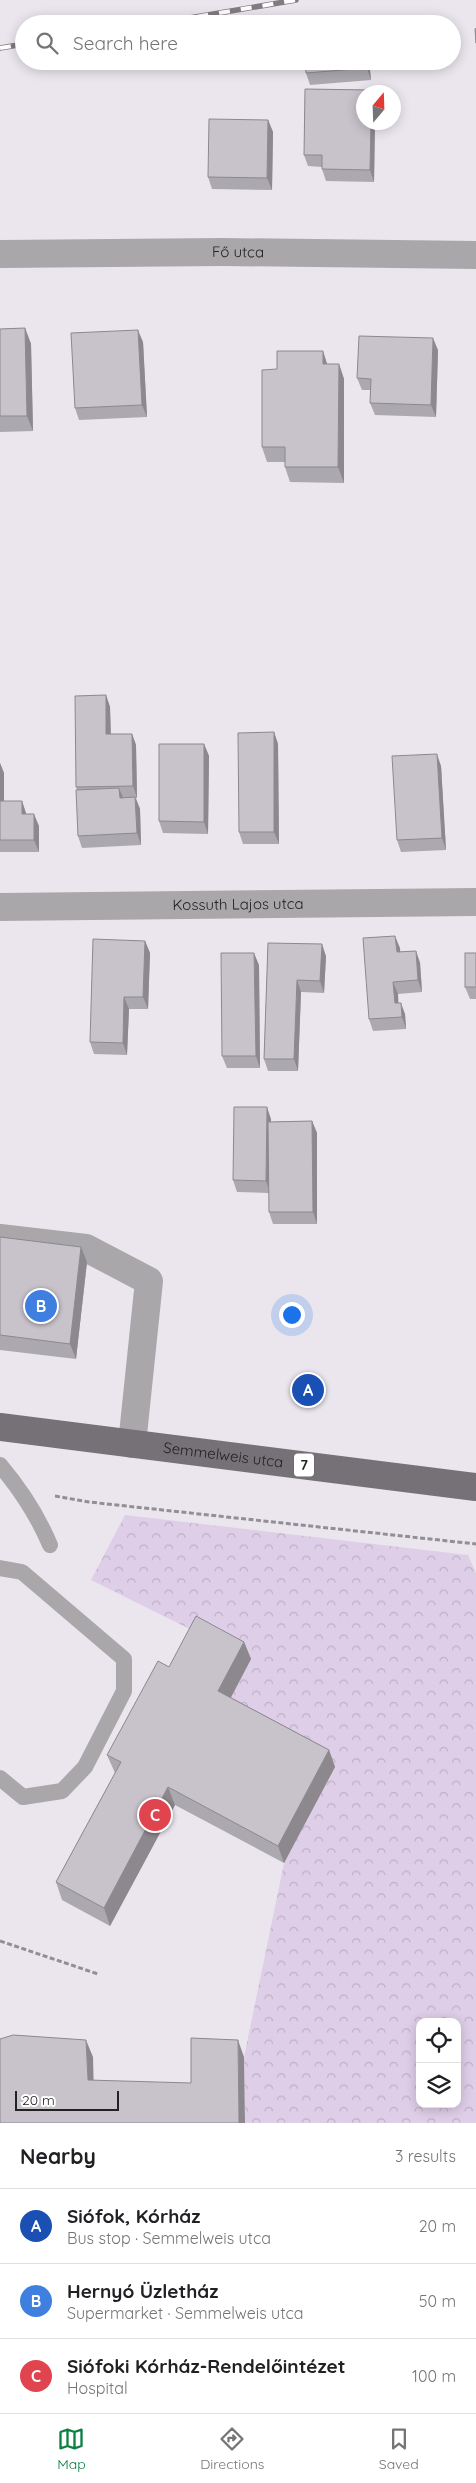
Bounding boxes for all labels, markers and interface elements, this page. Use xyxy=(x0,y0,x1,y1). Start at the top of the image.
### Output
search box xyxy=(15,15,461,70)
icon: search xyxy=(33,29,61,57)
text: Search here xyxy=(73,31,178,55)
north arrow xyxy=(356,85,401,130)
street label: Fő utca xyxy=(212,242,264,261)
street label: Kossuth Lajos utca xyxy=(172,894,304,914)
pin: B xyxy=(25,1287,57,1325)
your location xyxy=(279,1302,305,1328)
pin: A xyxy=(292,1371,324,1409)
street label: Semmelweis utca xyxy=(162,1438,284,1472)
road number: 7 xyxy=(294,1454,314,1476)
pin: C xyxy=(139,1796,171,1834)
map controls xyxy=(416,2018,461,2108)
button: locate xyxy=(416,2018,461,2063)
button: layers xyxy=(416,2063,461,2108)
scale bar xyxy=(15,2088,119,2111)
text: 20 m xyxy=(22,2091,55,2109)
text: Nearby xyxy=(20,2143,96,2169)
text: 3 results xyxy=(395,2146,456,2166)
text: Siófok, Kórház xyxy=(67,2204,200,2228)
text: A xyxy=(31,2216,41,2236)
text: 20 m xyxy=(419,2216,456,2236)
text: Bus stop · Semmelweis utca xyxy=(67,2228,271,2248)
text: Hernyó Üzletház xyxy=(67,2279,218,2303)
text: B xyxy=(31,2291,41,2311)
text: 50 m xyxy=(419,2291,456,2311)
text: Supermarket · Semmelweis utca xyxy=(67,2303,303,2323)
text: Siófoki Kórház-Rendelőintézet xyxy=(67,2354,346,2378)
text: C xyxy=(31,2366,41,2386)
text: 100 m xyxy=(412,2366,456,2386)
text: Hospital xyxy=(67,2378,128,2398)
tab: Map xyxy=(57,2425,86,2473)
tab: Directions xyxy=(200,2425,264,2473)
tab: Saved xyxy=(379,2425,419,2473)

